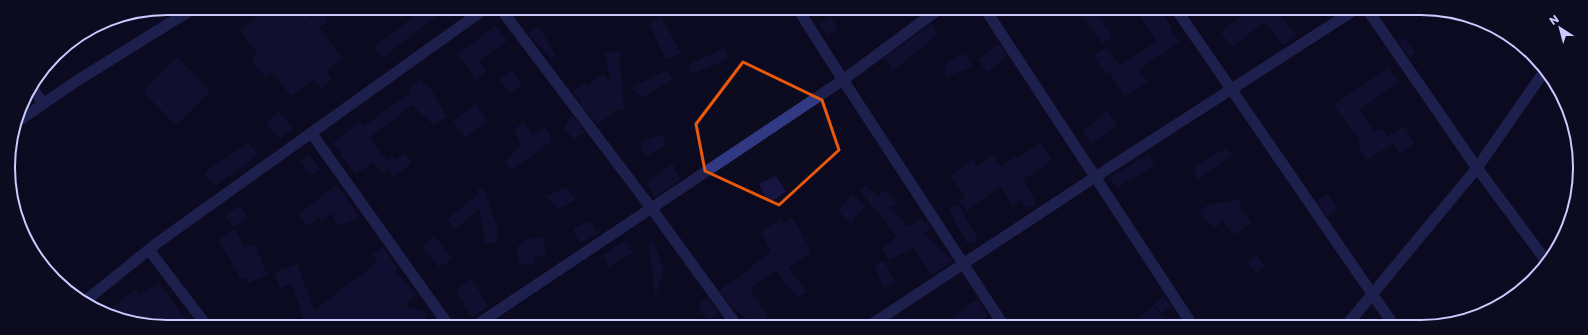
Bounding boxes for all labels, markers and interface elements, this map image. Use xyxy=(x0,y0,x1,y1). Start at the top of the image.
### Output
north arrow xyxy=(1540,8,1580,48)
text: N xyxy=(1546,11,1562,29)

